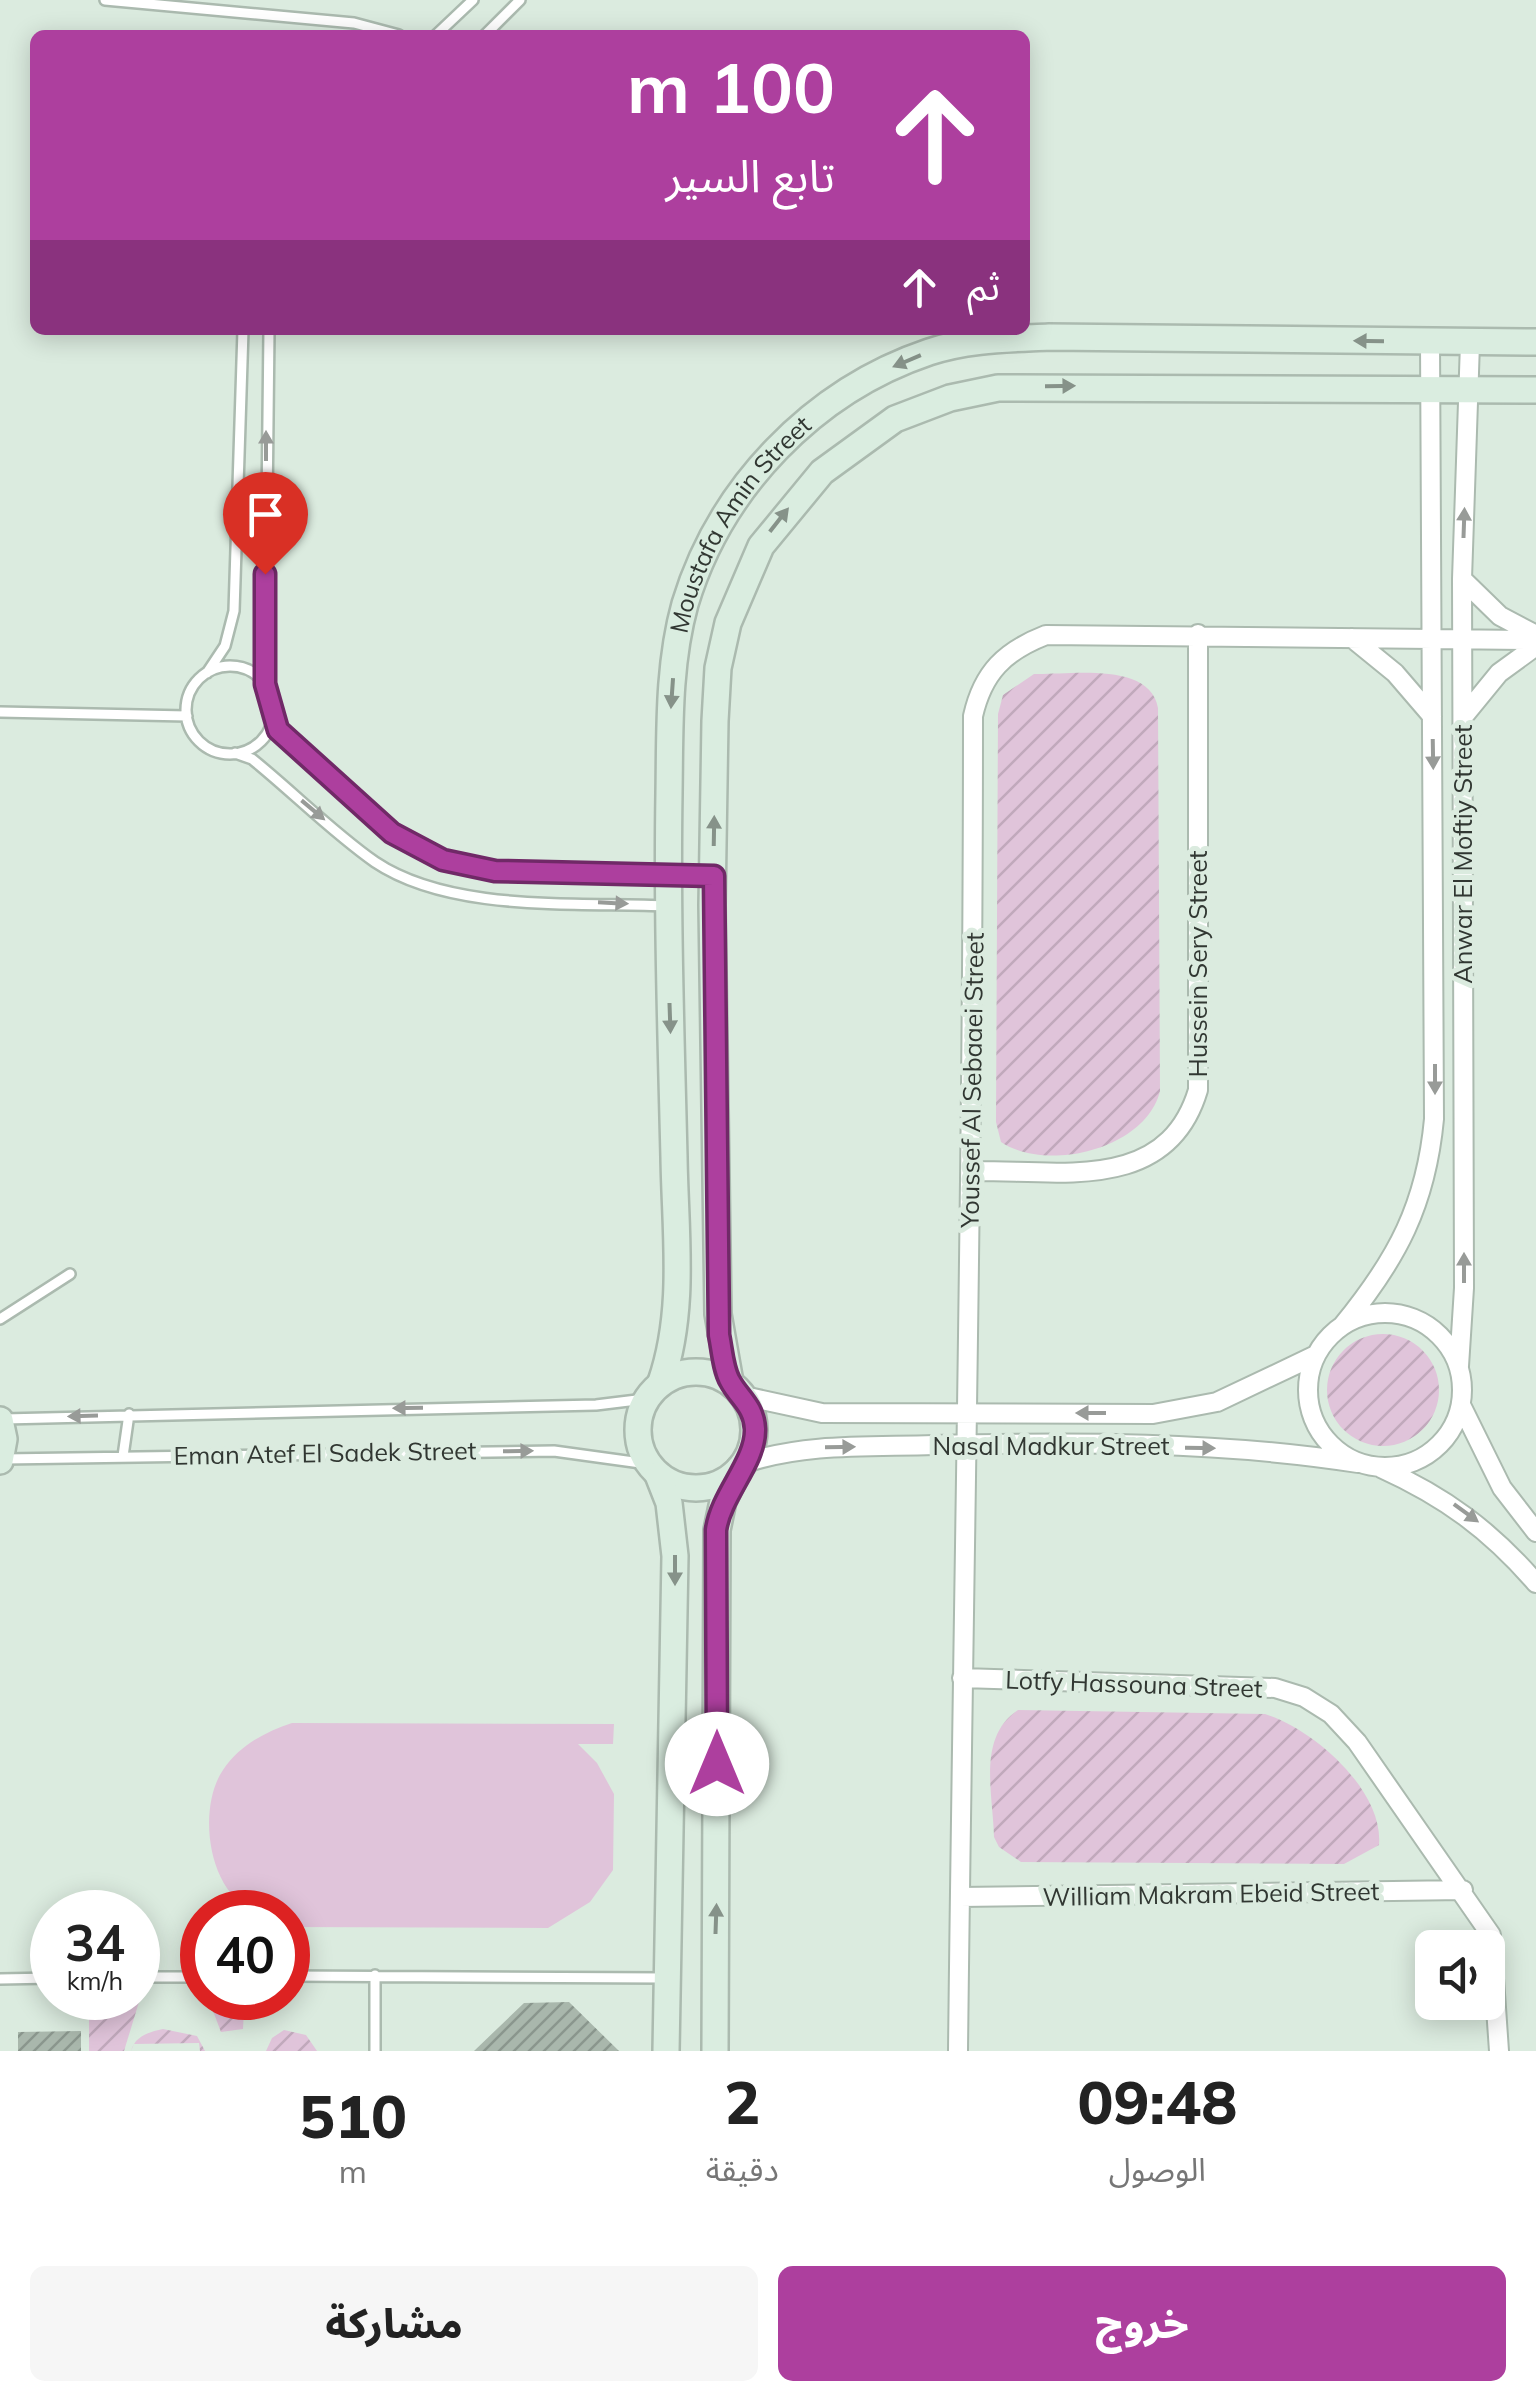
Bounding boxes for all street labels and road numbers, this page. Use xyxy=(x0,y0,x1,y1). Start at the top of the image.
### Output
street label: Moustafa Amin Street xyxy=(663,408,817,636)
street label: Anwar El Moftiy Street xyxy=(1447,724,1478,984)
street label: Hussein Sery Street xyxy=(1182,850,1213,1078)
street label: Youssef Al Sebaaei Street xyxy=(953,932,990,1229)
street label: Nasal Madkur Street xyxy=(932,1430,1170,1461)
street label: Eman Atef El Sadek Street xyxy=(173,1434,477,1471)
street label: Lotfy Hassouna Street xyxy=(1005,1664,1263,1703)
street label: William Makram Ebeid Street xyxy=(1042,1875,1380,1912)

